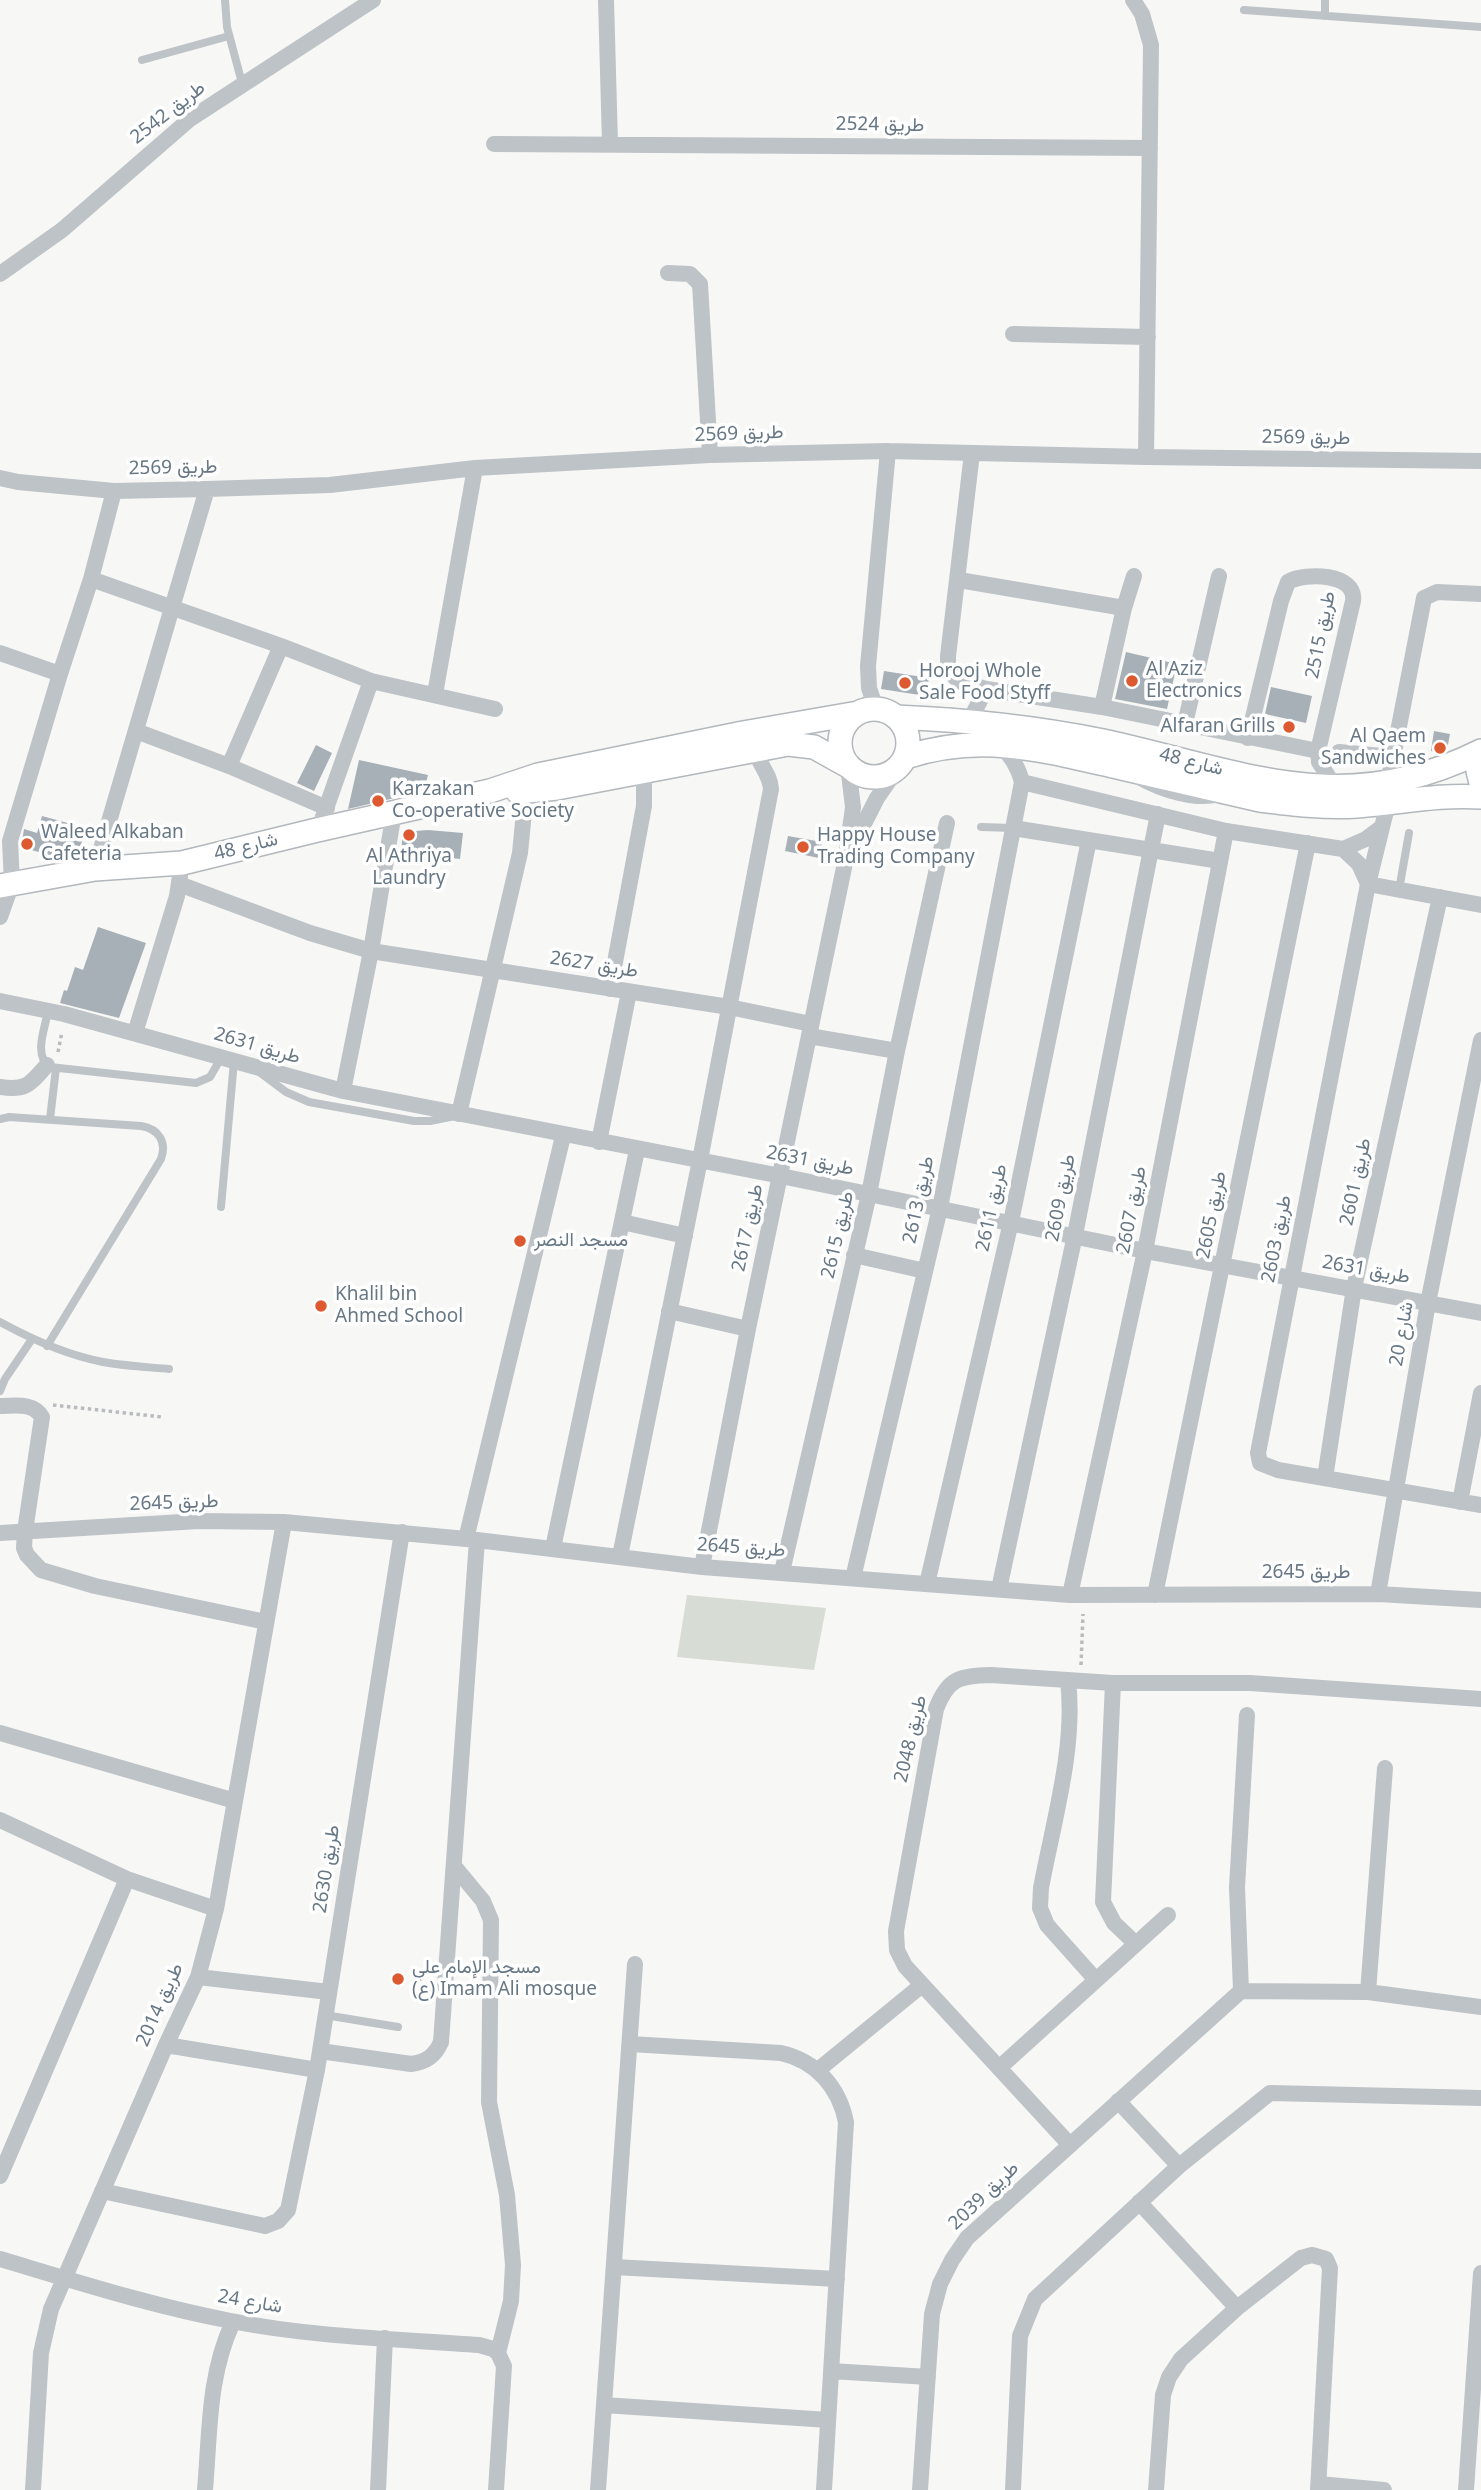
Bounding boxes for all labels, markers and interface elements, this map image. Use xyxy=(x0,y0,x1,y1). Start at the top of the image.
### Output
street label: طريق 2542 xyxy=(126,77,210,149)
street label: طريق 2524 xyxy=(835,113,925,137)
street label: طريق 2569 xyxy=(694,421,784,447)
street label: طريق 2569 xyxy=(1261,426,1351,450)
street label: طريق 2569 xyxy=(128,456,218,480)
street label: طريق 2515 xyxy=(1301,589,1341,681)
place label: Al Aziz Electronics xyxy=(1146,659,1242,703)
place label: Horooj Whole Sale Food Styff xyxy=(919,661,1050,705)
marker: Al Aziz Electronics xyxy=(1124,673,1140,689)
marker: Horooj Whole Sale Food Styff xyxy=(897,675,913,691)
place label: Alfaran Grills xyxy=(1160,716,1275,738)
marker: Alfaran Grills xyxy=(1281,719,1297,735)
place label: Al Qaem Sandwiches xyxy=(1321,726,1426,770)
marker: Al Qaem Sandwiches xyxy=(1432,740,1448,756)
street label: شارع 48 xyxy=(1157,743,1225,781)
place label: Karzakan Co-operative Society xyxy=(392,779,574,823)
marker: Karzakan Co-operative Society xyxy=(370,793,386,809)
place label: Waleed Alkaban Cafeteria xyxy=(41,822,184,866)
place label: Happy House Trading Company xyxy=(817,825,975,869)
marker: Al Athriya Laundry xyxy=(401,827,417,843)
street label: شارع 48 xyxy=(212,828,280,866)
marker: Waleed Alkaban Cafeteria xyxy=(19,836,35,852)
marker: Happy House Trading Company xyxy=(795,839,811,855)
place label: Al Athriya Laundry xyxy=(366,846,452,890)
street label: طريق 2627 xyxy=(548,947,640,983)
street label: طريق 2631 xyxy=(211,1023,303,1069)
street label: طريق 2601 xyxy=(1336,1136,1376,1228)
street label: طريق 2631 xyxy=(764,1141,856,1181)
street label: طريق 2609 xyxy=(1041,1152,1081,1244)
street label: طريق 2613 xyxy=(899,1154,939,1246)
street label: طريق 2611 xyxy=(972,1162,1012,1254)
street label: طريق 2607 xyxy=(1112,1164,1152,1256)
street label: طريق 2605 xyxy=(1192,1169,1232,1261)
street label: طريق 2617 xyxy=(728,1182,768,1274)
street label: طريق 2615 xyxy=(817,1189,859,1281)
street label: طريق 2603 xyxy=(1257,1193,1297,1285)
place label: مسجد النصر xyxy=(534,1230,628,1252)
marker: مسجد النصر xyxy=(512,1233,528,1249)
street label: طريق 2631 xyxy=(1320,1251,1412,1289)
place label: Khalil bin Ahmed School xyxy=(335,1284,463,1328)
marker: Khalil bin Ahmed School xyxy=(313,1298,329,1314)
street label: شارع 20 xyxy=(1385,1300,1419,1368)
street label: طريق 2645 xyxy=(129,1490,219,1516)
street label: طريق 2645 xyxy=(696,1534,786,1562)
street label: طريق 2645 xyxy=(1262,1562,1350,1584)
street label: طريق 2048 xyxy=(890,1693,932,1785)
street label: طريق 2630 xyxy=(309,1823,345,1915)
place label: مسجد الإمام علي (ع) Imam Ali mosque xyxy=(412,1957,597,2001)
street label: طريق 2014 xyxy=(132,1960,188,2050)
marker: مسجد الإمام علي (ع) Imam Ali mosque xyxy=(390,1971,406,1987)
street label: طريق 2039 xyxy=(944,2157,1024,2235)
street label: شارع 24 xyxy=(216,2285,284,2319)

